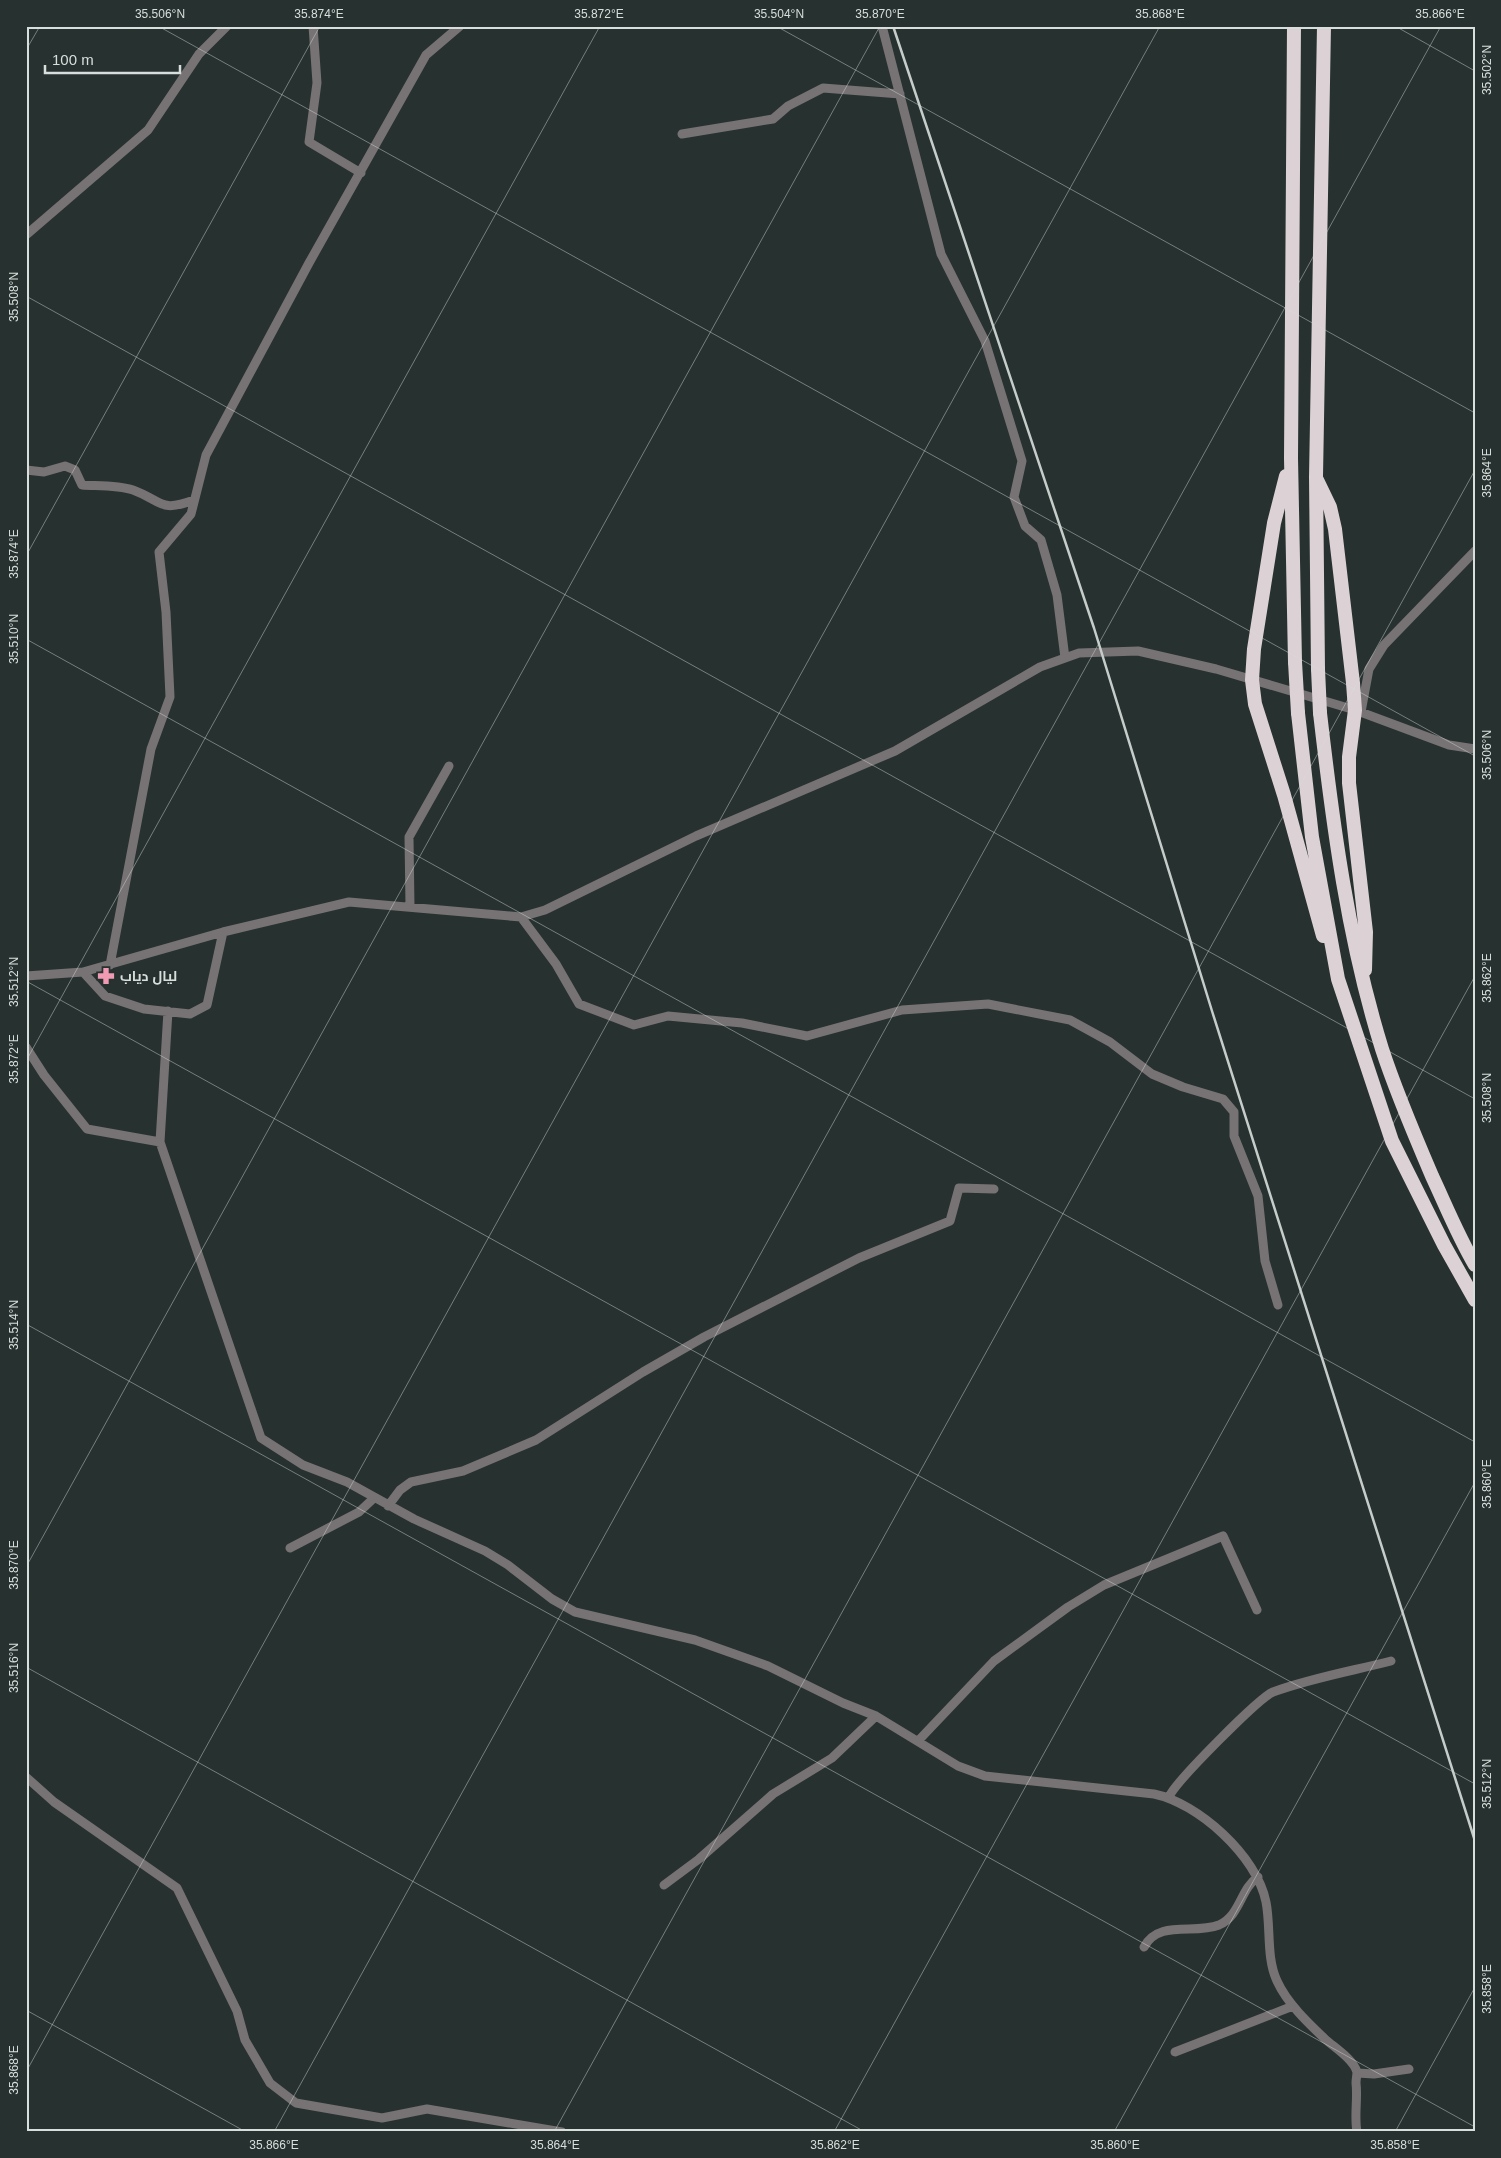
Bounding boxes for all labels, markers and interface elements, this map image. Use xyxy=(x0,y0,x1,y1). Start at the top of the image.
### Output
text: 35.506°N xyxy=(135,7,185,21)
text: 35.874°E xyxy=(294,7,344,21)
text: 35.872°E xyxy=(574,7,624,21)
text: 35.504°N xyxy=(754,7,804,21)
text: 35.870°E xyxy=(855,7,905,21)
text: 35.868°E xyxy=(1135,7,1185,21)
text: 35.866°E xyxy=(1415,7,1465,21)
scale bar xyxy=(45,42,180,74)
text: 35.502°N xyxy=(1480,45,1494,95)
text: 100 m xyxy=(52,51,94,68)
text: 35.508°N xyxy=(7,272,21,322)
text: 35.864°E xyxy=(1480,448,1494,498)
text: 35.874°E xyxy=(7,529,21,579)
text: 35.510°N xyxy=(7,614,21,664)
text: 35.506°N xyxy=(1480,730,1494,780)
text: 35.862°E xyxy=(1480,953,1494,1003)
text: 35.512°N xyxy=(7,957,21,1007)
pharmacy icon: ليال دياب xyxy=(96,966,116,986)
place label: ليال دياب xyxy=(120,968,177,985)
text: 35.872°E xyxy=(7,1034,21,1084)
text: 35.508°N xyxy=(1480,1073,1494,1123)
text: 35.514°N xyxy=(7,1300,21,1350)
text: 35.860°E xyxy=(1480,1459,1494,1509)
text: 35.870°E xyxy=(7,1540,21,1590)
text: 35.516°N xyxy=(7,1643,21,1693)
text: 35.512°N xyxy=(1480,1759,1494,1809)
text: 35.858°E xyxy=(1480,1964,1494,2014)
text: 35.868°E xyxy=(7,2045,21,2095)
text: 35.866°E xyxy=(249,2138,299,2152)
text: 35.864°E xyxy=(530,2138,580,2152)
text: 35.862°E xyxy=(810,2138,860,2152)
text: 35.860°E xyxy=(1090,2138,1140,2152)
text: 35.858°E xyxy=(1370,2138,1420,2152)

